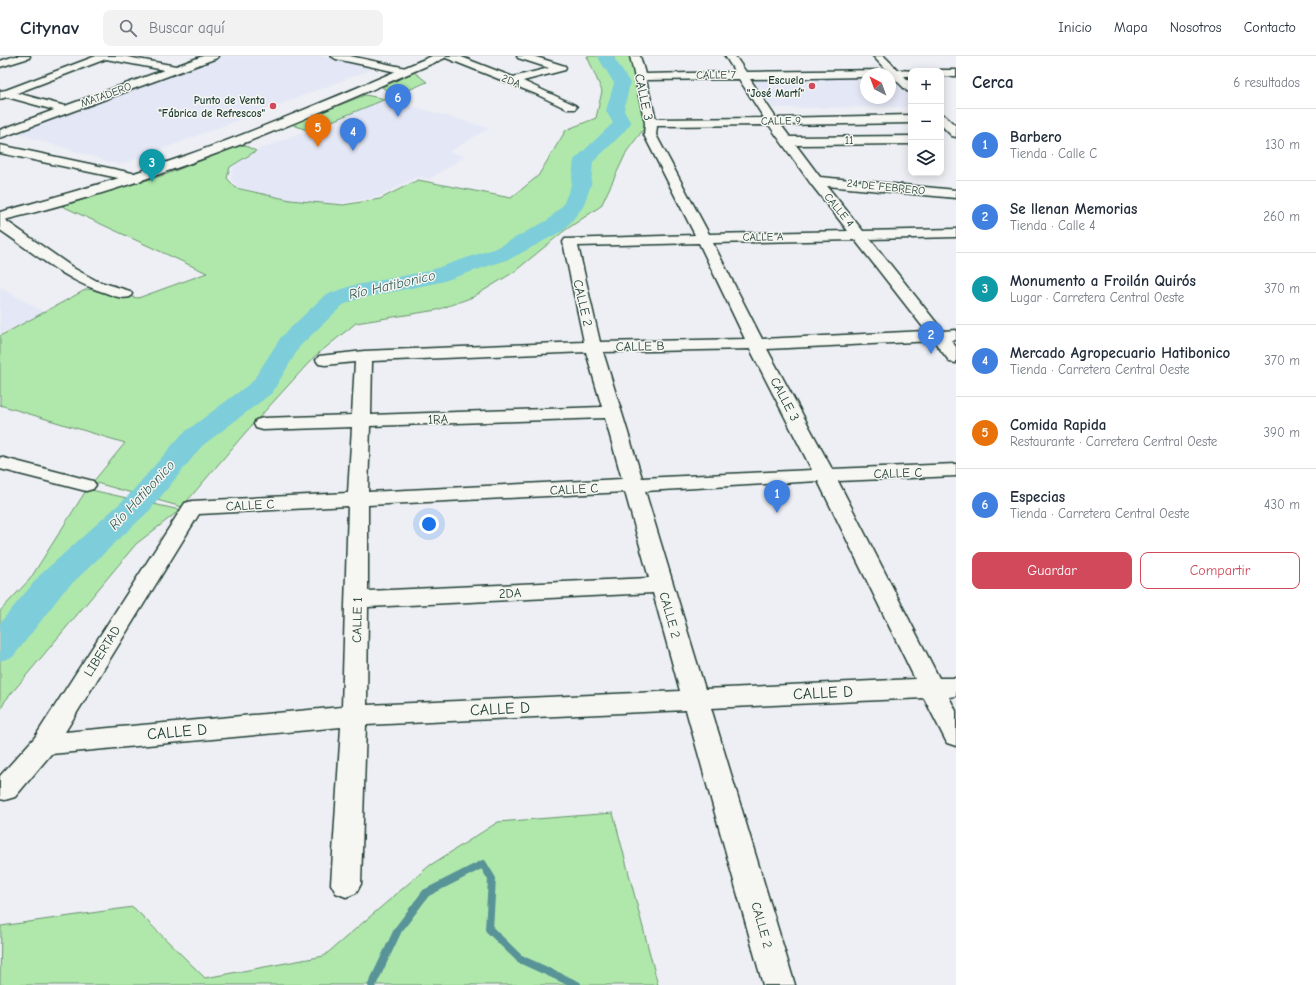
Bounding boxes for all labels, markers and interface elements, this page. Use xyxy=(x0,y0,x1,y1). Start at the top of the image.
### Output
search box xyxy=(103,10,383,46)
text: Citynav xyxy=(20,17,79,39)
icon: search xyxy=(117,17,139,39)
text: Buscar aquí xyxy=(149,19,225,37)
text: Inicio xyxy=(1058,19,1092,36)
text: Mapa xyxy=(1114,19,1148,36)
text: Nosotros xyxy=(1170,19,1222,36)
text: Contacto xyxy=(1244,19,1296,36)
street label: CALLE 7 xyxy=(696,68,736,82)
north arrow xyxy=(860,68,896,104)
map controls xyxy=(908,68,944,176)
button: + xyxy=(908,68,944,104)
street label: 2DA xyxy=(500,72,523,91)
street label: CALLE 3 xyxy=(632,72,656,122)
text: Cerca xyxy=(972,73,1014,92)
place label: Escuela "José Martí" xyxy=(747,74,804,100)
text: 6 resultados xyxy=(1233,75,1300,90)
street label: MATADERO xyxy=(79,80,133,110)
marker: Escuela "José Martí" xyxy=(807,81,817,91)
pin: 6 xyxy=(385,84,411,117)
place label: Punto de Venta "Fábrica de Refrescos" xyxy=(158,94,265,120)
marker: Punto de Venta "Fábrica de Refrescos" xyxy=(268,101,278,111)
button: − xyxy=(908,104,944,140)
pin: 5 xyxy=(305,114,331,147)
street label: CALLE 9 xyxy=(761,114,801,128)
pin: 4 xyxy=(340,118,366,151)
text: Barbero xyxy=(1010,128,1062,146)
street label: 11 xyxy=(845,134,853,147)
text: 1 xyxy=(982,137,988,152)
text: 130 m xyxy=(1265,137,1300,152)
button: layers xyxy=(908,140,944,176)
text: Tienda · Calle C xyxy=(1010,146,1097,161)
pin: 3 xyxy=(139,149,165,182)
street label: 24 DE FEBRERO xyxy=(846,176,926,198)
street label: CALLE 4 xyxy=(821,190,857,230)
text: Se llenan Memorias xyxy=(1010,200,1137,218)
text: 2 xyxy=(982,209,988,224)
text: 260 m xyxy=(1263,209,1300,224)
text: Tienda · Calle 4 xyxy=(1010,218,1096,233)
street label: CALLE A xyxy=(742,230,784,244)
water label: Río Hatibonico xyxy=(347,267,437,303)
text: Monumento a Froilán Quirós xyxy=(1010,272,1196,290)
street label: CALLE 2 xyxy=(570,278,596,328)
text: 3 xyxy=(982,281,988,296)
text: 370 m xyxy=(1264,281,1300,296)
text: Lugar · Carretera Central Oeste xyxy=(1010,290,1184,305)
pin: 2 xyxy=(918,321,944,354)
street label: CALLE B xyxy=(615,338,665,354)
text: Mercado Agropecuario Hatibonico xyxy=(1010,344,1230,362)
text: 4 xyxy=(982,353,988,368)
text: 370 m xyxy=(1264,353,1300,368)
text: Tienda · Carretera Central Oeste xyxy=(1010,362,1189,377)
street label: CALLE 3 xyxy=(767,375,803,423)
street label: 1RA xyxy=(428,411,449,427)
text: Comida Rapida xyxy=(1010,416,1106,434)
text: 5 xyxy=(982,425,988,440)
text: 390 m xyxy=(1264,425,1300,440)
text: Restaurante · Carretera Central Oeste xyxy=(1010,434,1217,449)
water label: Río Hatibonico xyxy=(106,457,178,533)
street label: CALLE C xyxy=(873,465,923,481)
street label: CALLE C xyxy=(549,480,599,498)
pin: 1 xyxy=(764,480,790,513)
text: Especias xyxy=(1010,488,1065,506)
street label: CALLE C xyxy=(225,496,275,514)
text: 6 xyxy=(982,497,988,512)
text: 430 m xyxy=(1264,497,1300,512)
text: Tienda · Carretera Central Oeste xyxy=(1010,506,1189,521)
your location xyxy=(419,514,439,534)
button: Guardar xyxy=(972,552,1132,589)
button: Compartir xyxy=(1140,552,1300,589)
street label: 2DA xyxy=(498,585,522,601)
street label: CALLE 2 xyxy=(656,590,684,640)
street label: CALLE 1 xyxy=(349,597,365,643)
street label: LIBERTAD xyxy=(81,623,123,679)
street label: CALLE D xyxy=(792,682,854,704)
street label: CALLE D xyxy=(469,698,531,720)
street label: CALLE D xyxy=(146,720,208,744)
street label: CALLE 2 xyxy=(748,900,776,950)

